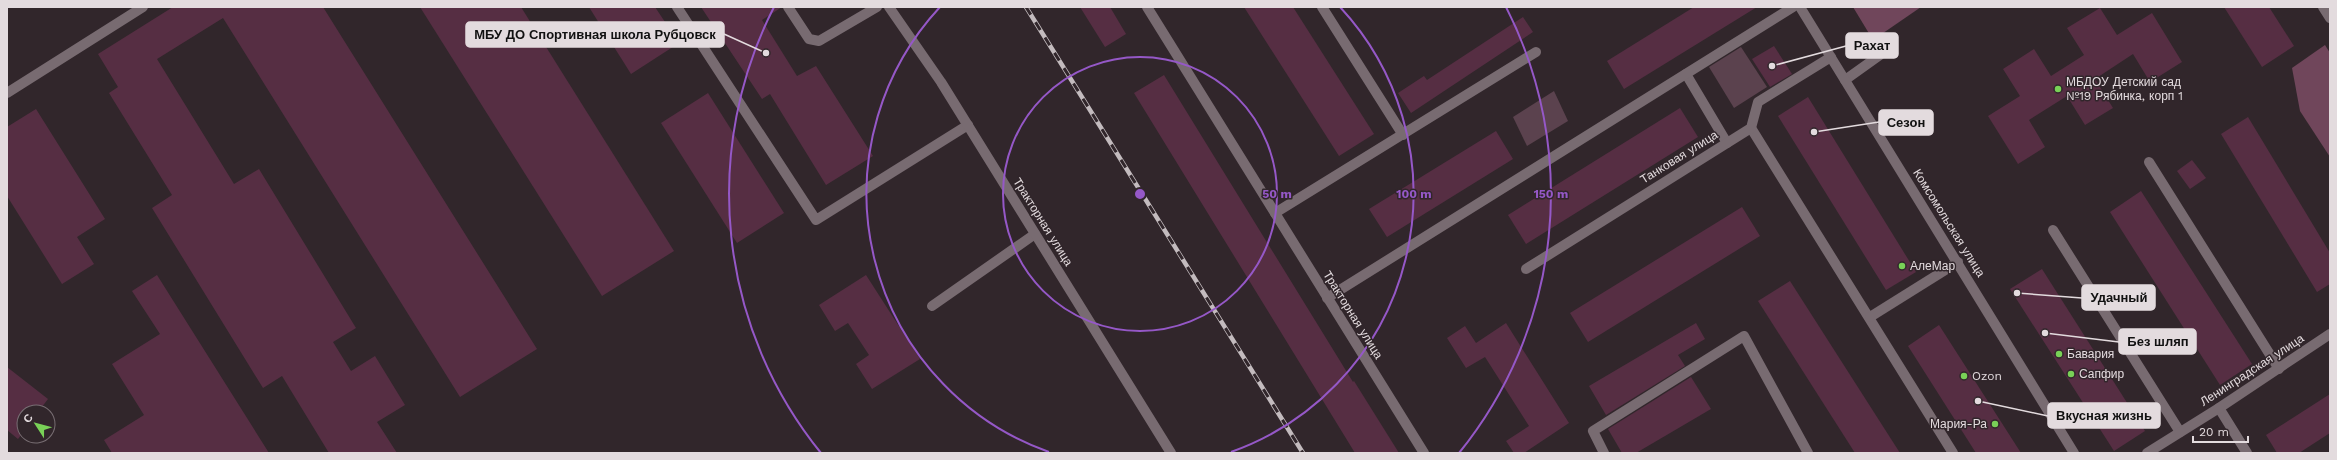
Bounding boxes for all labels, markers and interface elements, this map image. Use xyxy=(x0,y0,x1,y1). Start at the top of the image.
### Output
callout: МБУ ДО Спортивная школа Рубцовск xyxy=(466,22,724,47)
text: МБУ ДО Спортивная школа Рубцовск xyxy=(474,27,716,42)
callout: Рахат xyxy=(1846,33,1898,58)
text: Рахат xyxy=(1854,38,1890,53)
place label: МБДОУ Детский сад №19 Рябинка, корп 1 xyxy=(2066,75,2183,103)
marker: МБДОУ Детский сад №19 Рябинка, корп 1 xyxy=(2053,84,2063,94)
callout: Сезон xyxy=(1879,110,1933,135)
text: Сезон xyxy=(1887,115,1925,130)
street label: Танковая улица xyxy=(1638,127,1721,186)
street label: Комсомольская улица xyxy=(1910,167,1988,280)
street label: Тракторная улица xyxy=(1010,175,1076,269)
centre of rings xyxy=(1133,187,1147,201)
text: 50 m xyxy=(1262,187,1292,201)
text: 100 m xyxy=(1396,187,1432,201)
text: 150 m xyxy=(1534,187,1568,201)
place label: АлеМар xyxy=(1910,259,1955,273)
marker: АлеМар xyxy=(1897,261,1907,271)
street label: Тракторная улица xyxy=(1320,268,1386,362)
callout: Удачный xyxy=(2082,285,2155,310)
text: Удачный xyxy=(2091,290,2147,305)
callout: Без шляп xyxy=(2119,329,2196,354)
street label: Ленинградская улица xyxy=(2197,331,2307,409)
text: Без шляп xyxy=(2127,334,2189,349)
place label: Бавария xyxy=(2067,347,2114,361)
marker: Бавария xyxy=(2054,349,2064,359)
place label: Сапфир xyxy=(2079,367,2125,381)
place label: Ozon xyxy=(1972,369,2002,383)
marker: Сапфир xyxy=(2066,369,2076,379)
marker: Ozon xyxy=(1959,371,1969,381)
callout: Вкусная жизнь xyxy=(2048,403,2160,428)
north arrow xyxy=(16,404,56,444)
text: Вкусная жизнь xyxy=(2056,408,2152,423)
text: С xyxy=(21,411,36,425)
place label: Мария-Ра xyxy=(1930,417,1987,431)
scale bar xyxy=(2193,418,2248,444)
marker: Мария-Ра xyxy=(1990,419,2000,429)
text: 20 m xyxy=(2199,425,2229,439)

